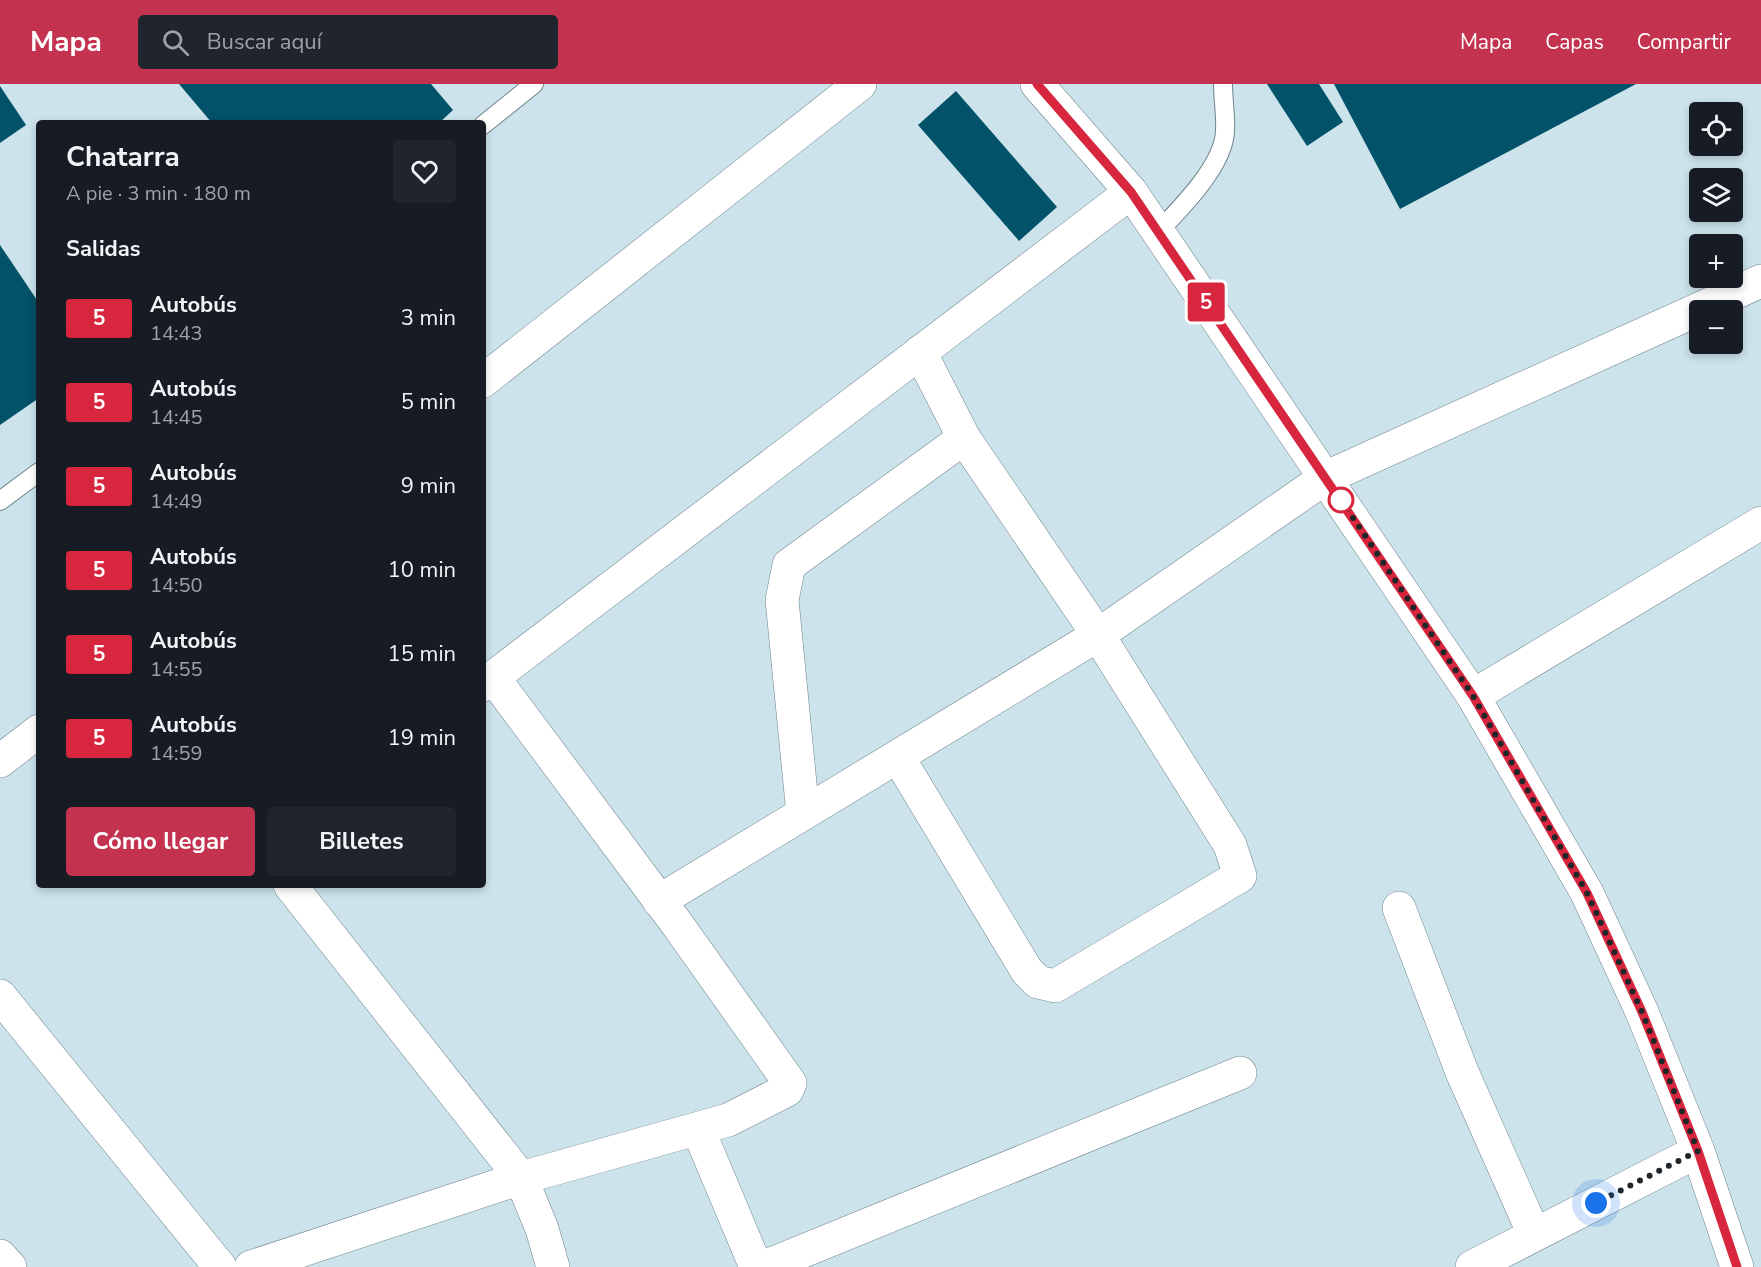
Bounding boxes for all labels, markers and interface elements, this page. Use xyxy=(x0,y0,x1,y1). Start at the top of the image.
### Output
search box xyxy=(138,15,558,69)
text: Mapa xyxy=(30,23,102,61)
icon: search xyxy=(159,26,192,59)
text: Buscar aquí xyxy=(207,27,322,57)
text: Mapa xyxy=(1460,28,1512,56)
text: Capas xyxy=(1545,28,1604,56)
text: Compartir xyxy=(1637,28,1731,56)
map controls xyxy=(1689,102,1743,354)
button: locate xyxy=(1689,102,1743,156)
text: Chatarra xyxy=(66,138,180,176)
button: heart xyxy=(393,140,456,203)
button: layers xyxy=(1689,168,1743,222)
text: A pie · 3 min · 180 m xyxy=(66,180,251,207)
text: Salidas xyxy=(66,234,141,264)
button: + xyxy=(1689,234,1743,288)
line badge: 5 xyxy=(1186,282,1226,322)
text: 5 xyxy=(1200,288,1212,316)
text: Autobús xyxy=(150,290,237,320)
button: − xyxy=(1689,300,1743,354)
text: 3 min xyxy=(401,303,456,333)
text: 5 xyxy=(93,304,105,332)
text: 14:43 xyxy=(150,320,203,347)
text: Autobús xyxy=(150,374,237,404)
text: 5 min xyxy=(401,387,456,417)
text: 5 xyxy=(93,388,105,416)
text: 14:45 xyxy=(150,404,203,431)
text: Autobús xyxy=(150,458,237,488)
text: 9 min xyxy=(401,471,456,501)
text: 5 xyxy=(93,472,105,500)
unlabelled marker xyxy=(1328,487,1354,513)
text: 14:49 xyxy=(150,488,203,515)
text: Autobús xyxy=(150,542,237,572)
text: 10 min xyxy=(388,555,456,585)
text: 5 xyxy=(93,556,105,584)
text: 14:50 xyxy=(150,572,203,599)
text: Autobús xyxy=(150,626,237,656)
text: 15 min xyxy=(388,639,456,669)
text: 5 xyxy=(93,640,105,668)
text: 14:55 xyxy=(150,656,203,683)
text: Autobús xyxy=(150,710,237,740)
text: 19 min xyxy=(388,723,456,753)
text: 5 xyxy=(93,724,105,752)
text: 14:59 xyxy=(150,740,203,767)
button: Cómo llegar xyxy=(66,807,255,876)
button: Billetes xyxy=(267,807,456,876)
your location xyxy=(1581,1188,1611,1218)

